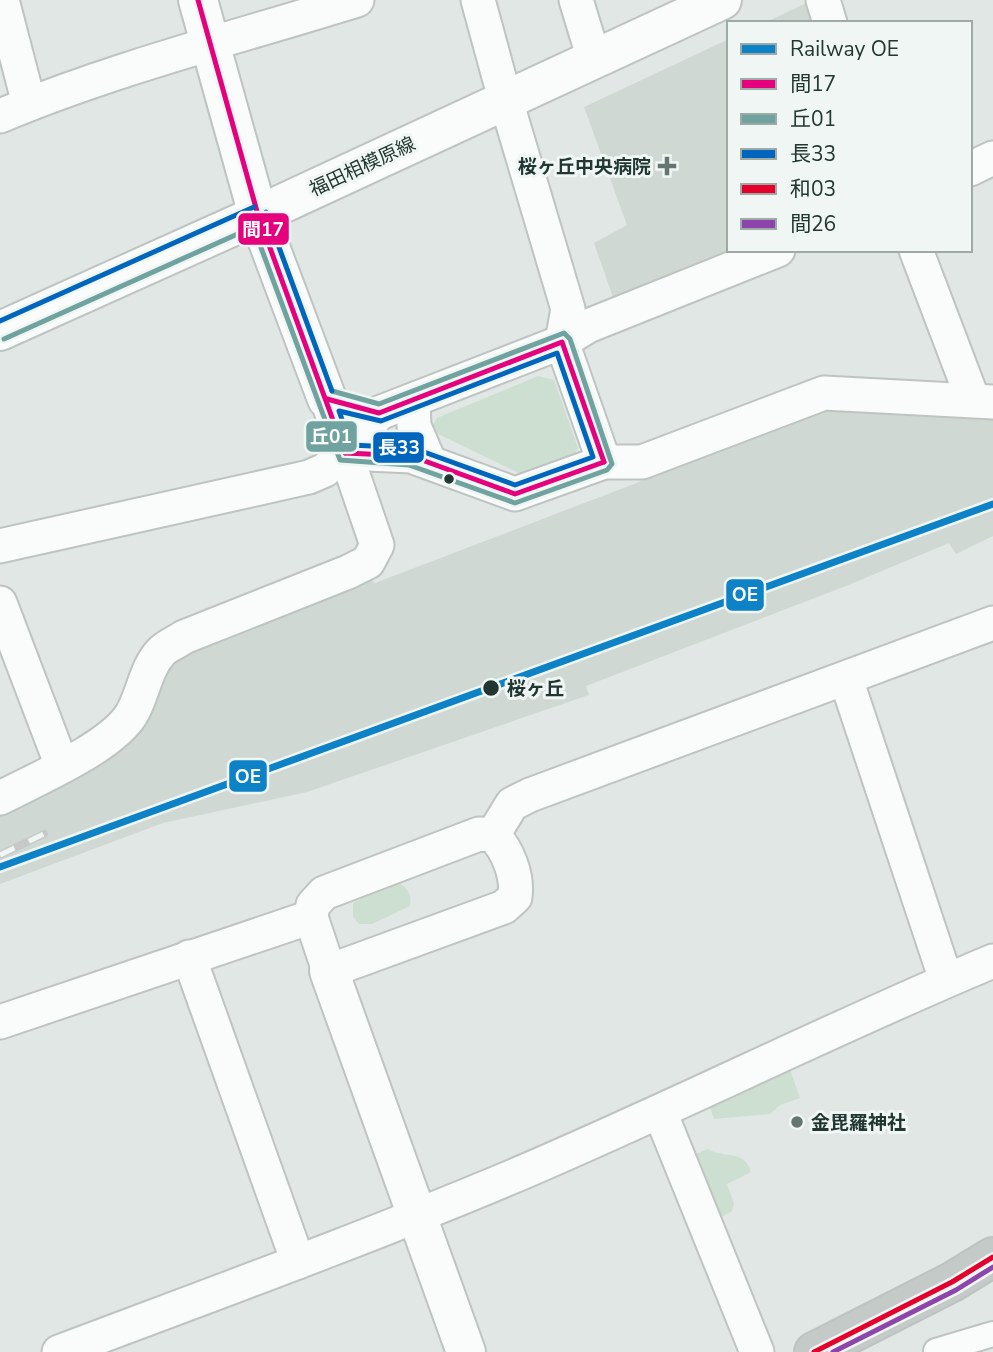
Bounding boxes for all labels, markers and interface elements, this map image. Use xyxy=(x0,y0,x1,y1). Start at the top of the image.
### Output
legend xyxy=(727,21,972,252)
text: Railway OE xyxy=(790,35,899,63)
text: 間17 xyxy=(790,70,836,98)
text: 丘01 xyxy=(790,105,836,133)
street label: 福田相模原線 xyxy=(305,131,420,203)
text: 長33 xyxy=(790,140,836,168)
place label: 桜ヶ丘中央病院 xyxy=(518,154,651,180)
marker: 桜ヶ丘中央病院 xyxy=(657,156,677,176)
text: 和03 xyxy=(790,175,836,203)
text: 間26 xyxy=(790,210,836,238)
line badge: 間17 xyxy=(237,212,290,246)
text: 間17 xyxy=(242,217,284,243)
line badge: 丘01 xyxy=(305,420,358,453)
text: 丘01 xyxy=(310,424,352,450)
line badge: 長33 xyxy=(372,431,425,464)
text: 長33 xyxy=(378,435,420,461)
unlabelled marker xyxy=(442,472,456,486)
line badge: OE xyxy=(725,578,765,612)
text: OE xyxy=(732,582,758,608)
place label: 桜ヶ丘 xyxy=(507,676,564,702)
marker: 桜ヶ丘 xyxy=(481,678,501,698)
line badge: OE xyxy=(228,759,268,793)
text: OE xyxy=(235,764,261,790)
place label: 金毘羅神社 xyxy=(811,1110,906,1136)
marker: 金毘羅神社 xyxy=(789,1114,805,1130)

